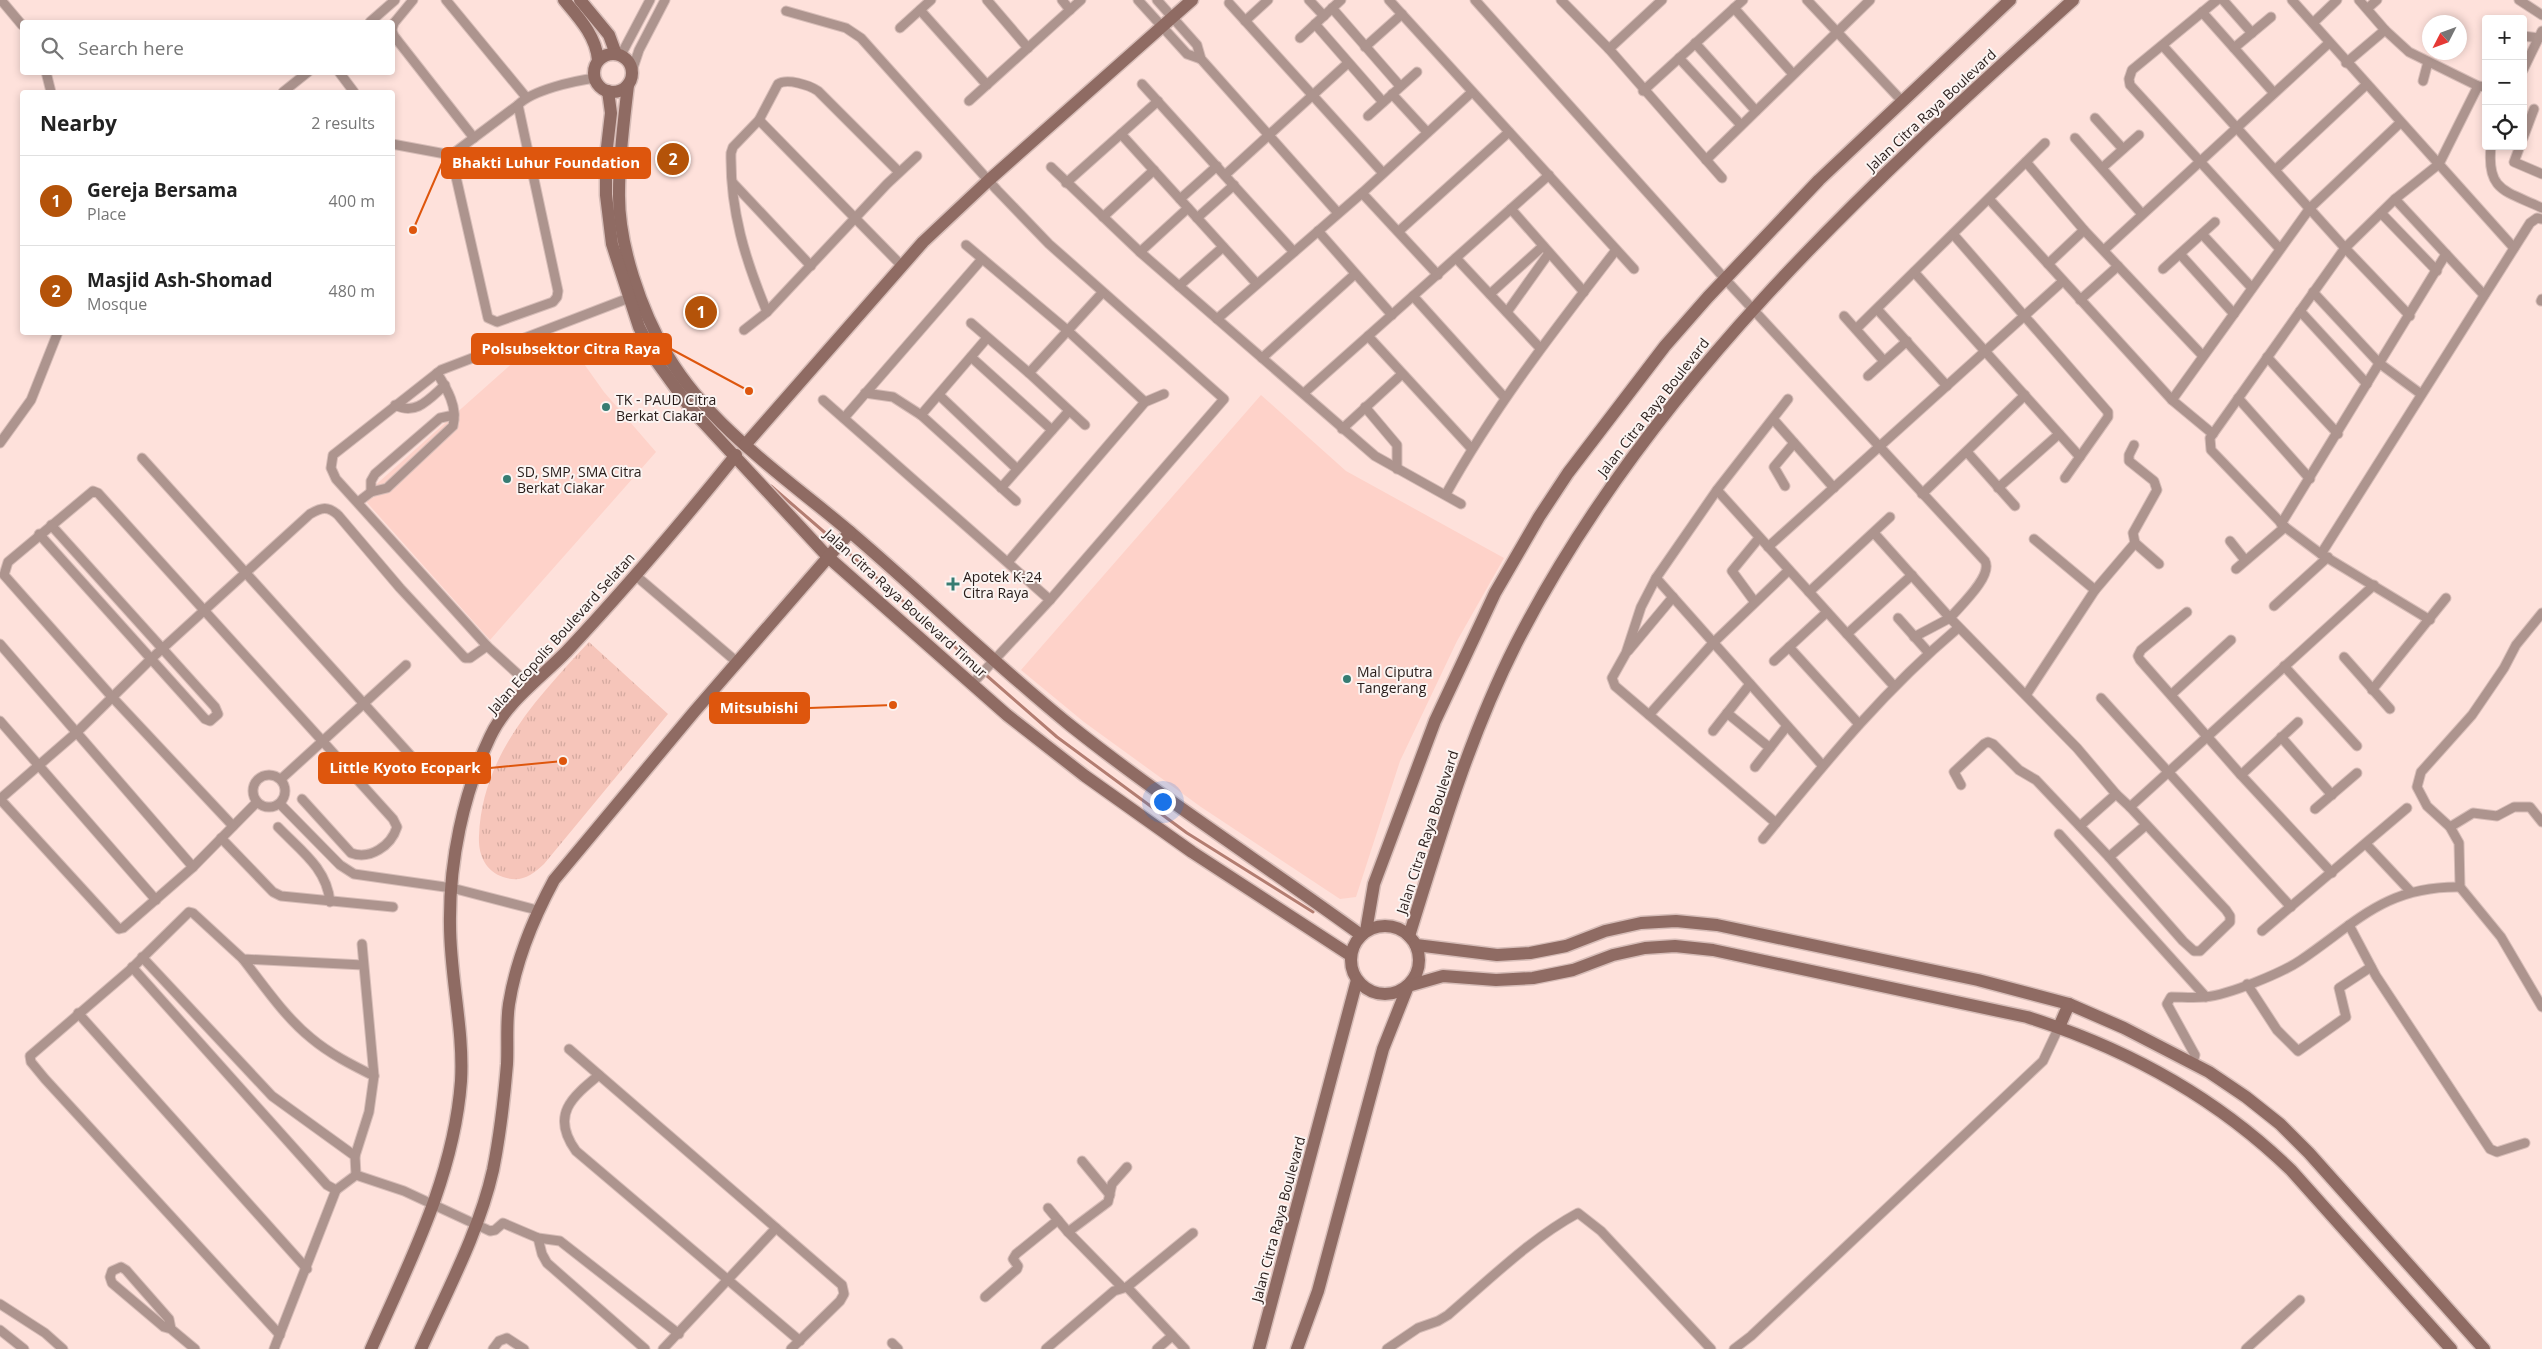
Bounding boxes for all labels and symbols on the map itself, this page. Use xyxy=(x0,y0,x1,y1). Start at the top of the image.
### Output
north arrow xyxy=(2422,15,2467,60)
street label: Jalan Citra Raya Boulevard xyxy=(1861,45,2000,177)
pin: 2 xyxy=(657,140,689,178)
callout: Bhakti Luhur Foundation xyxy=(442,148,650,178)
text: Bhakti Luhur Foundation xyxy=(452,152,640,172)
pin: 1 xyxy=(685,293,717,331)
callout: Polsubsektor Citra Raya xyxy=(472,334,671,364)
street label: Jalan Citra Raya Boulevard xyxy=(1592,334,1713,482)
text: Polsubsektor Citra Raya xyxy=(481,338,661,358)
place label: TK - PAUD Citra Berkat Ciakar xyxy=(616,390,716,425)
marker: TK - PAUD Citra Berkat Ciakar xyxy=(600,401,612,413)
place label: SD, SMP, SMA Citra Berkat Ciakar xyxy=(517,462,642,497)
marker: SD, SMP, SMA Citra Berkat Ciakar xyxy=(501,473,513,485)
street label: Jalan Citra Raya Boulevard Timur xyxy=(819,523,992,682)
street label: Jalan Ecopolis Boulevard Selatan xyxy=(482,548,639,719)
place label: Apotek K-24 Citra Raya xyxy=(963,567,1042,602)
marker: Apotek K-24 Citra Raya xyxy=(947,578,959,590)
place label: Mal Ciputra Tangerang xyxy=(1357,662,1433,697)
marker: Mal Ciputra Tangerang xyxy=(1341,673,1353,685)
callout: Mitsubishi xyxy=(710,693,809,723)
text: Mitsubishi xyxy=(720,697,798,717)
street label: Jalan Citra Raya Boulevard xyxy=(1391,748,1462,918)
callout: Little Kyoto Ecopark xyxy=(319,753,490,783)
text: Little Kyoto Ecopark xyxy=(330,757,481,777)
your location xyxy=(1150,789,1176,815)
street label: Jalan Citra Raya Boulevard xyxy=(1246,1134,1309,1306)

